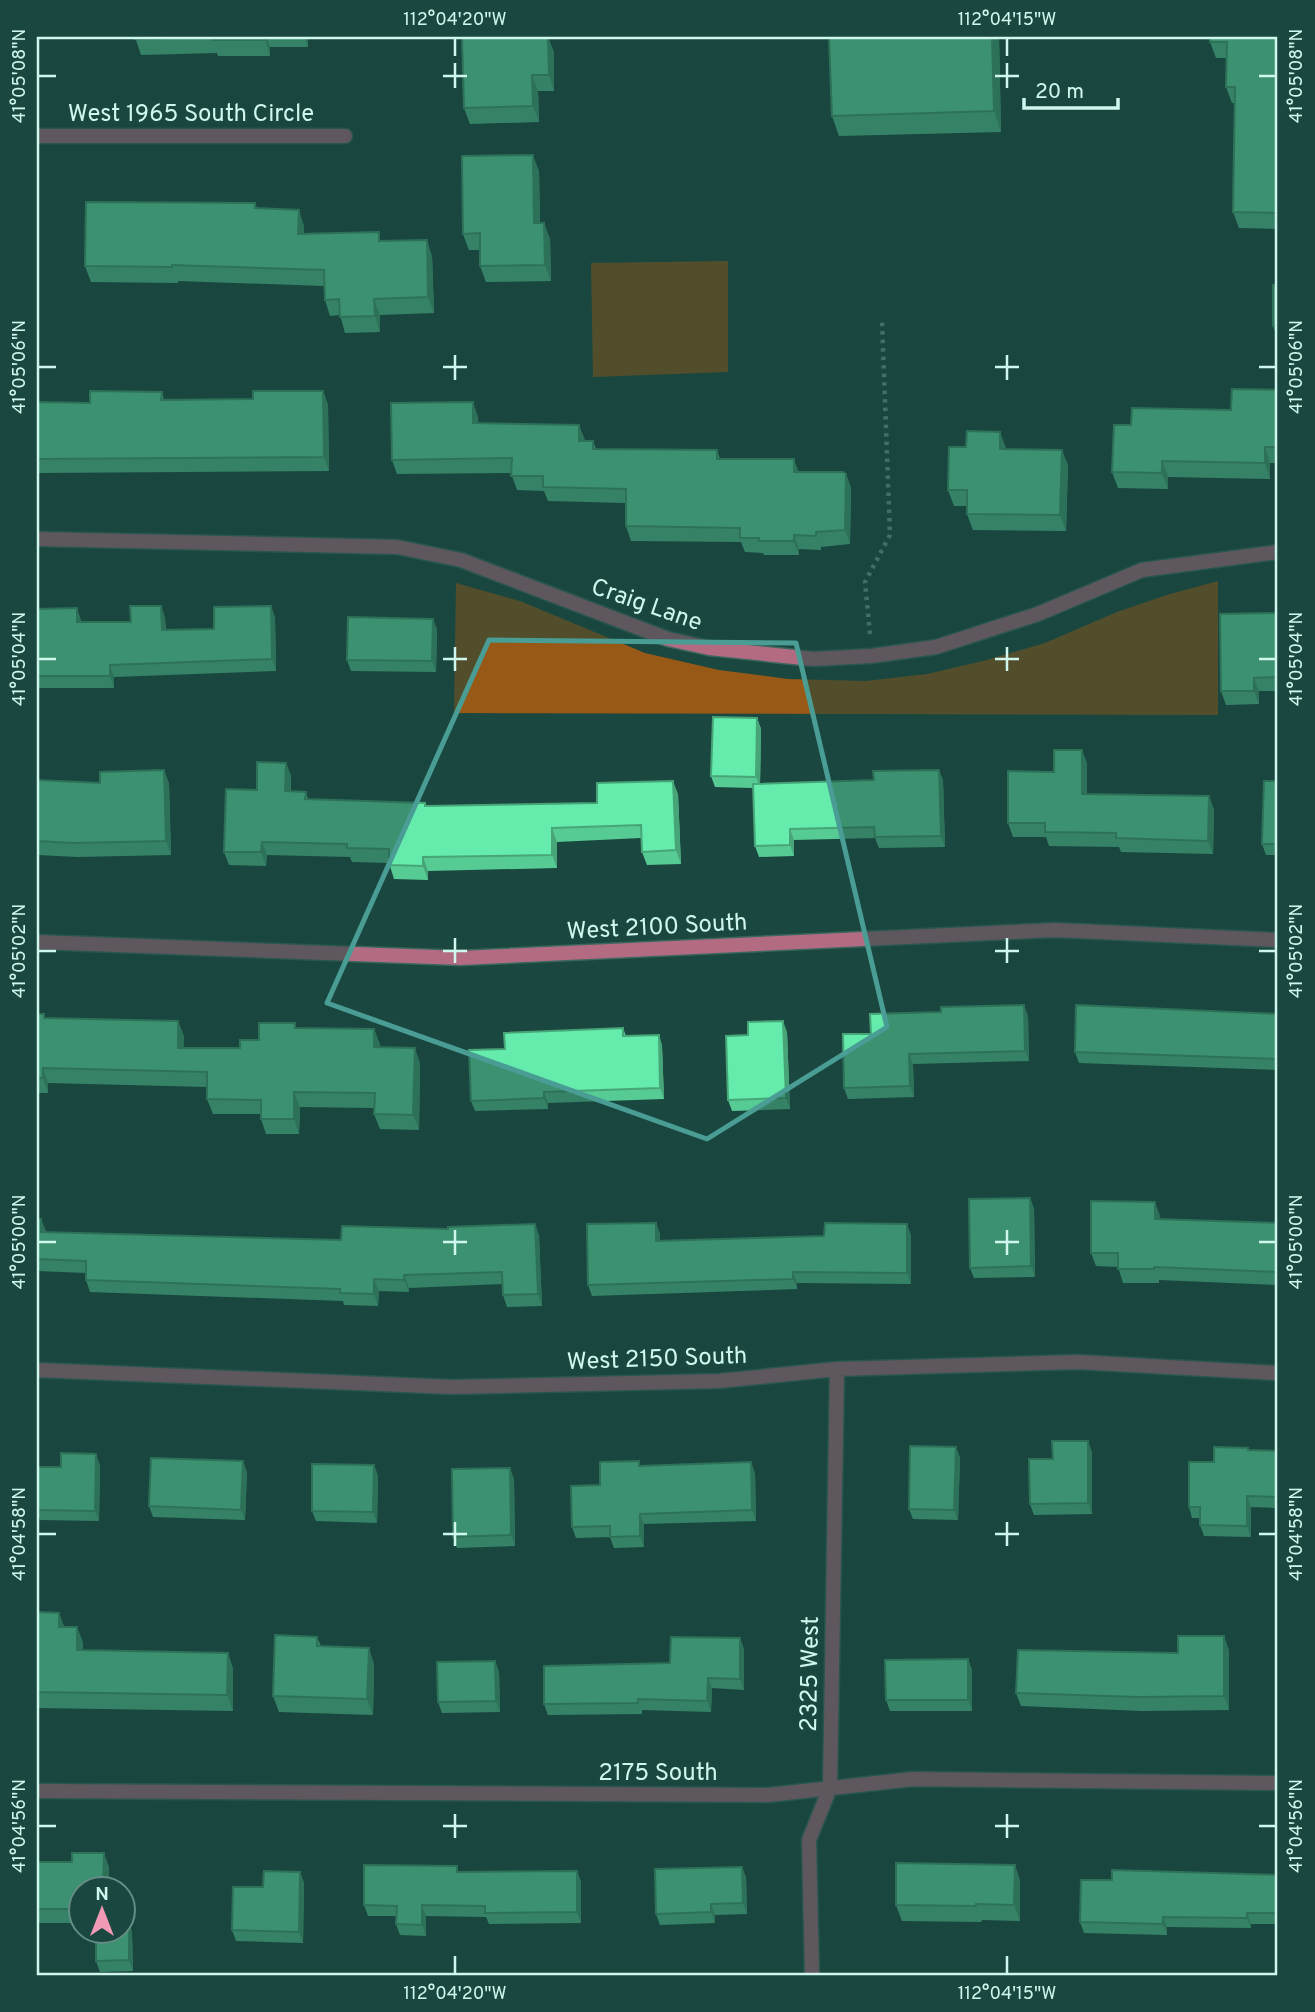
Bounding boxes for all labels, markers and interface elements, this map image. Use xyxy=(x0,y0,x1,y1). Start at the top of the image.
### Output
text: 112°04'20"W xyxy=(403,9,507,32)
text: 112°04'15"W xyxy=(958,9,1056,32)
text: 41°05'08"N xyxy=(9,29,32,123)
text: 41°05'08"N xyxy=(1286,29,1309,123)
scale bar xyxy=(1024,66,1119,110)
text: 20 m xyxy=(1035,79,1084,106)
street label: West 1965 South Circle xyxy=(68,100,314,130)
text: 41°05'06"N xyxy=(9,320,32,414)
text: 41°05'06"N xyxy=(1286,320,1309,414)
street label: Craig Lane xyxy=(587,573,706,639)
text: 41°05'04"N xyxy=(9,612,32,706)
text: 41°05'04"N xyxy=(1286,612,1309,706)
text: 41°05'02"N xyxy=(9,904,32,998)
text: 41°05'02"N xyxy=(1286,904,1309,998)
street label: West 2100 South xyxy=(566,908,748,948)
text: 41°05'00"N xyxy=(9,1195,32,1289)
text: 41°05'00"N xyxy=(1286,1195,1309,1289)
street label: West 2150 South xyxy=(566,1342,748,1378)
text: 41°04'58"N xyxy=(9,1487,32,1581)
text: 41°04'58"N xyxy=(1286,1487,1309,1581)
street label: 2325 West xyxy=(795,1616,827,1732)
street label: 2175 South xyxy=(598,1759,718,1789)
text: 41°04'56"N xyxy=(9,1779,32,1873)
text: 41°04'56"N xyxy=(1286,1779,1309,1873)
north arrow xyxy=(66,1876,136,1946)
text: N xyxy=(95,1883,109,1907)
text: 112°04'20"W xyxy=(403,1983,507,2006)
text: 112°04'15"W xyxy=(958,1983,1056,2006)

